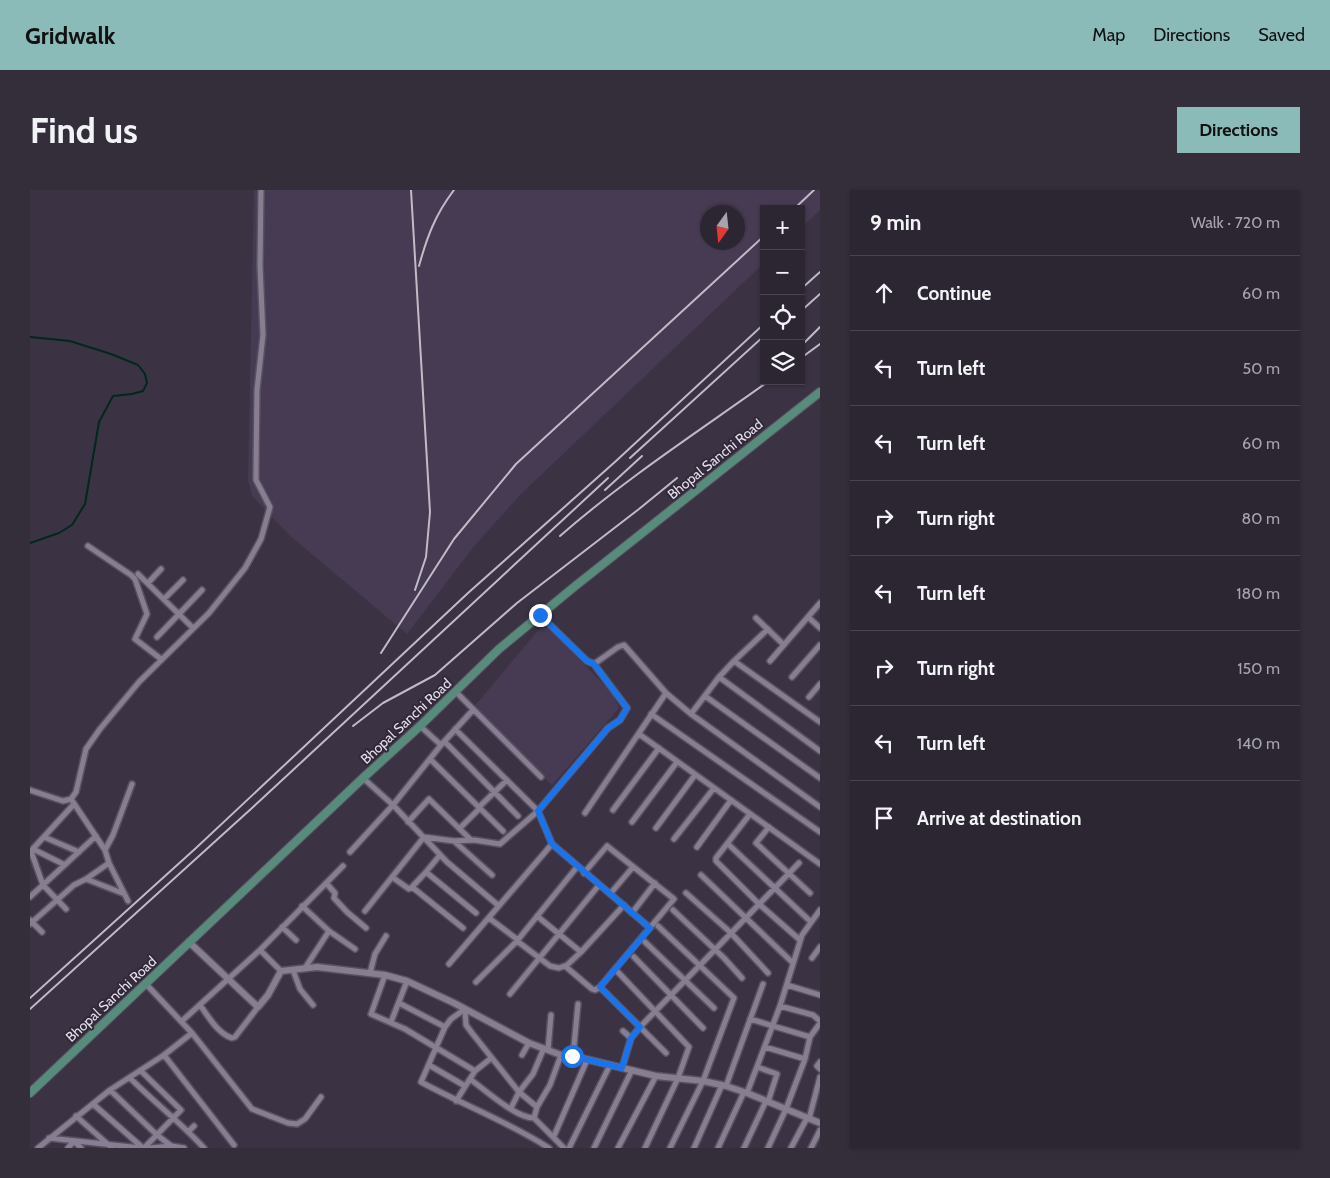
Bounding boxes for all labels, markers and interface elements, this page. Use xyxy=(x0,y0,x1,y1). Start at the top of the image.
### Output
text: Gridwalk xyxy=(25,21,115,50)
text: Map xyxy=(1092,24,1125,46)
text: Directions xyxy=(1153,24,1230,46)
text: Saved xyxy=(1258,24,1305,46)
button: Directions xyxy=(1177,107,1300,153)
text: Find us xyxy=(30,109,138,152)
north arrow xyxy=(700,205,745,250)
map controls xyxy=(760,205,805,385)
button: + xyxy=(760,205,805,250)
text: 9 min xyxy=(870,210,921,235)
text: Walk · 720 m xyxy=(1191,213,1280,232)
button: − xyxy=(760,250,805,295)
icon: ahead xyxy=(870,279,898,307)
text: Continue xyxy=(917,282,991,305)
text: 60 m xyxy=(1242,284,1280,303)
button: locate xyxy=(760,295,805,340)
button: layers xyxy=(760,340,805,385)
icon: left xyxy=(870,354,898,382)
text: Turn left xyxy=(917,357,985,380)
text: 50 m xyxy=(1243,359,1280,378)
street label: Bhopal Sanchi Road xyxy=(664,415,766,503)
icon: left xyxy=(870,429,898,457)
text: Turn left xyxy=(917,432,985,455)
text: 60 m xyxy=(1242,434,1280,453)
icon: right xyxy=(870,504,898,532)
text: Turn right xyxy=(917,507,995,530)
text: 80 m xyxy=(1242,509,1280,528)
icon: left xyxy=(870,579,898,607)
text: Turn left xyxy=(917,582,985,605)
text: 180 m xyxy=(1236,584,1280,603)
route end xyxy=(529,604,552,627)
icon: right xyxy=(870,654,898,682)
text: Turn right xyxy=(917,657,995,680)
text: 150 m xyxy=(1237,659,1280,678)
street label: Bhopal Sanchi Road xyxy=(357,674,455,768)
icon: left xyxy=(870,729,898,757)
text: Turn left xyxy=(917,732,985,755)
text: 140 m xyxy=(1237,734,1280,753)
icon: arrive xyxy=(870,804,898,832)
text: Arrive at destination xyxy=(917,807,1081,830)
street label: Bhopal Sanchi Road xyxy=(62,952,160,1046)
route start xyxy=(561,1045,584,1068)

